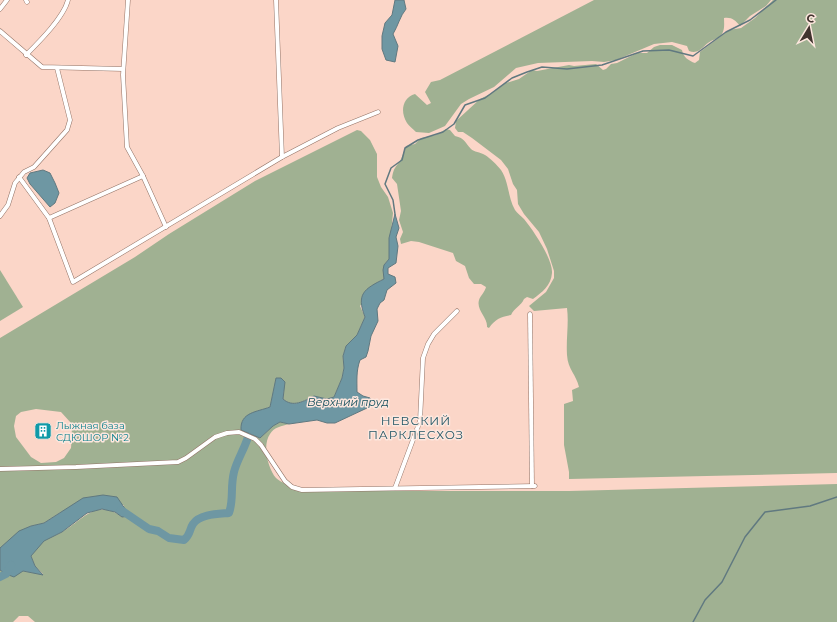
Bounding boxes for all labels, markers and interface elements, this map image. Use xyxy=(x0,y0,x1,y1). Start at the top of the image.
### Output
north arrow xyxy=(789,8,829,48)
text: С xyxy=(806,11,816,26)
water label: Верхний пруд xyxy=(307,395,389,409)
district label: НЕВСКИЙ ПАРКЛЕСХОЗ xyxy=(368,413,464,442)
place label: Лыжная база СДЮШОР №2 xyxy=(56,419,129,444)
building icon: Лыжная база СДЮШОР №2 xyxy=(33,421,53,441)

